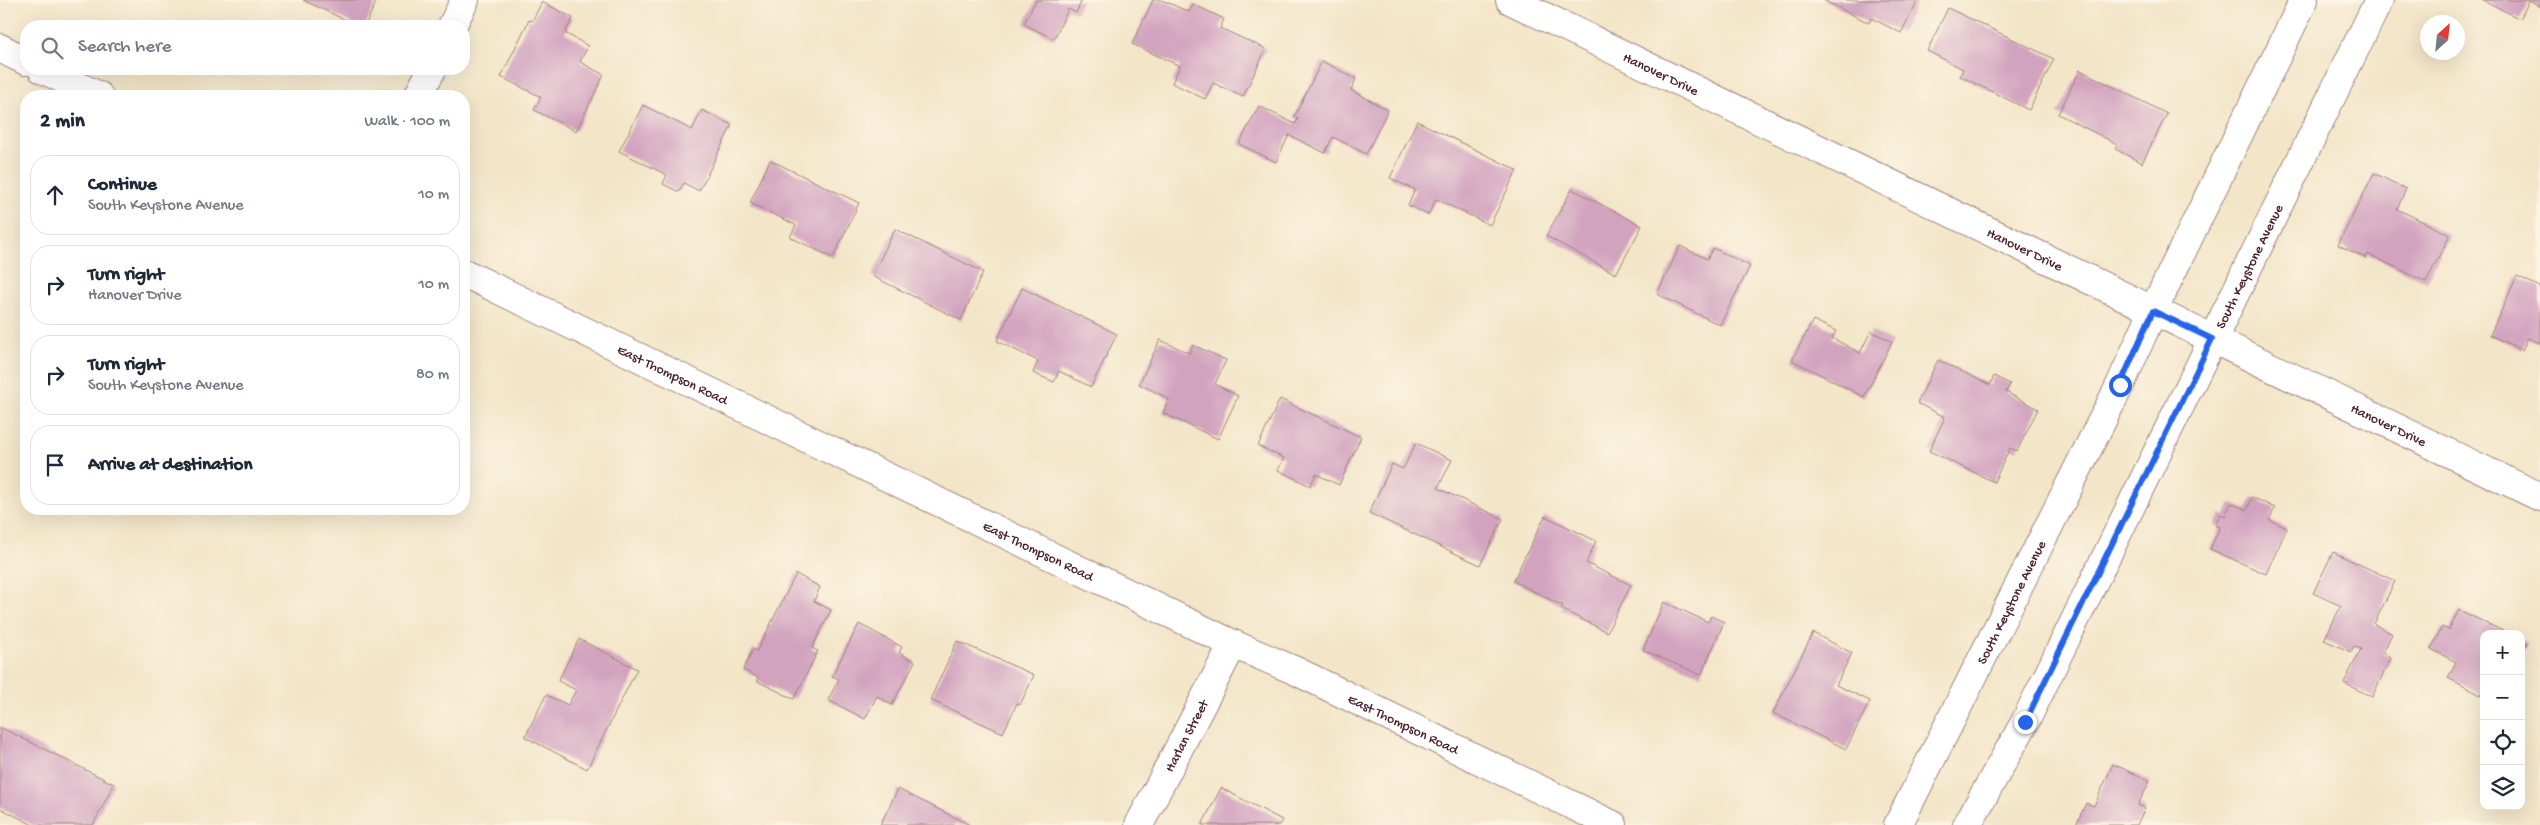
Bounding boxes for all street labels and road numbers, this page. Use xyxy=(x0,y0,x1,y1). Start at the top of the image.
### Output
street label: Hanover Drive xyxy=(1620,50,1702,101)
street label: South Keystone Avenue xyxy=(2213,202,2289,332)
street label: Hanover Drive xyxy=(1983,225,2065,277)
street label: East Thompson Road xyxy=(614,342,732,411)
street label: Hanover Drive xyxy=(2347,401,2429,452)
street label: East Thompson Road xyxy=(979,519,1097,587)
street label: South Keystone Avenue xyxy=(1975,538,2051,668)
street label: East Thompson Road xyxy=(1344,691,1462,760)
street label: Harlan Street xyxy=(1162,696,1214,775)

